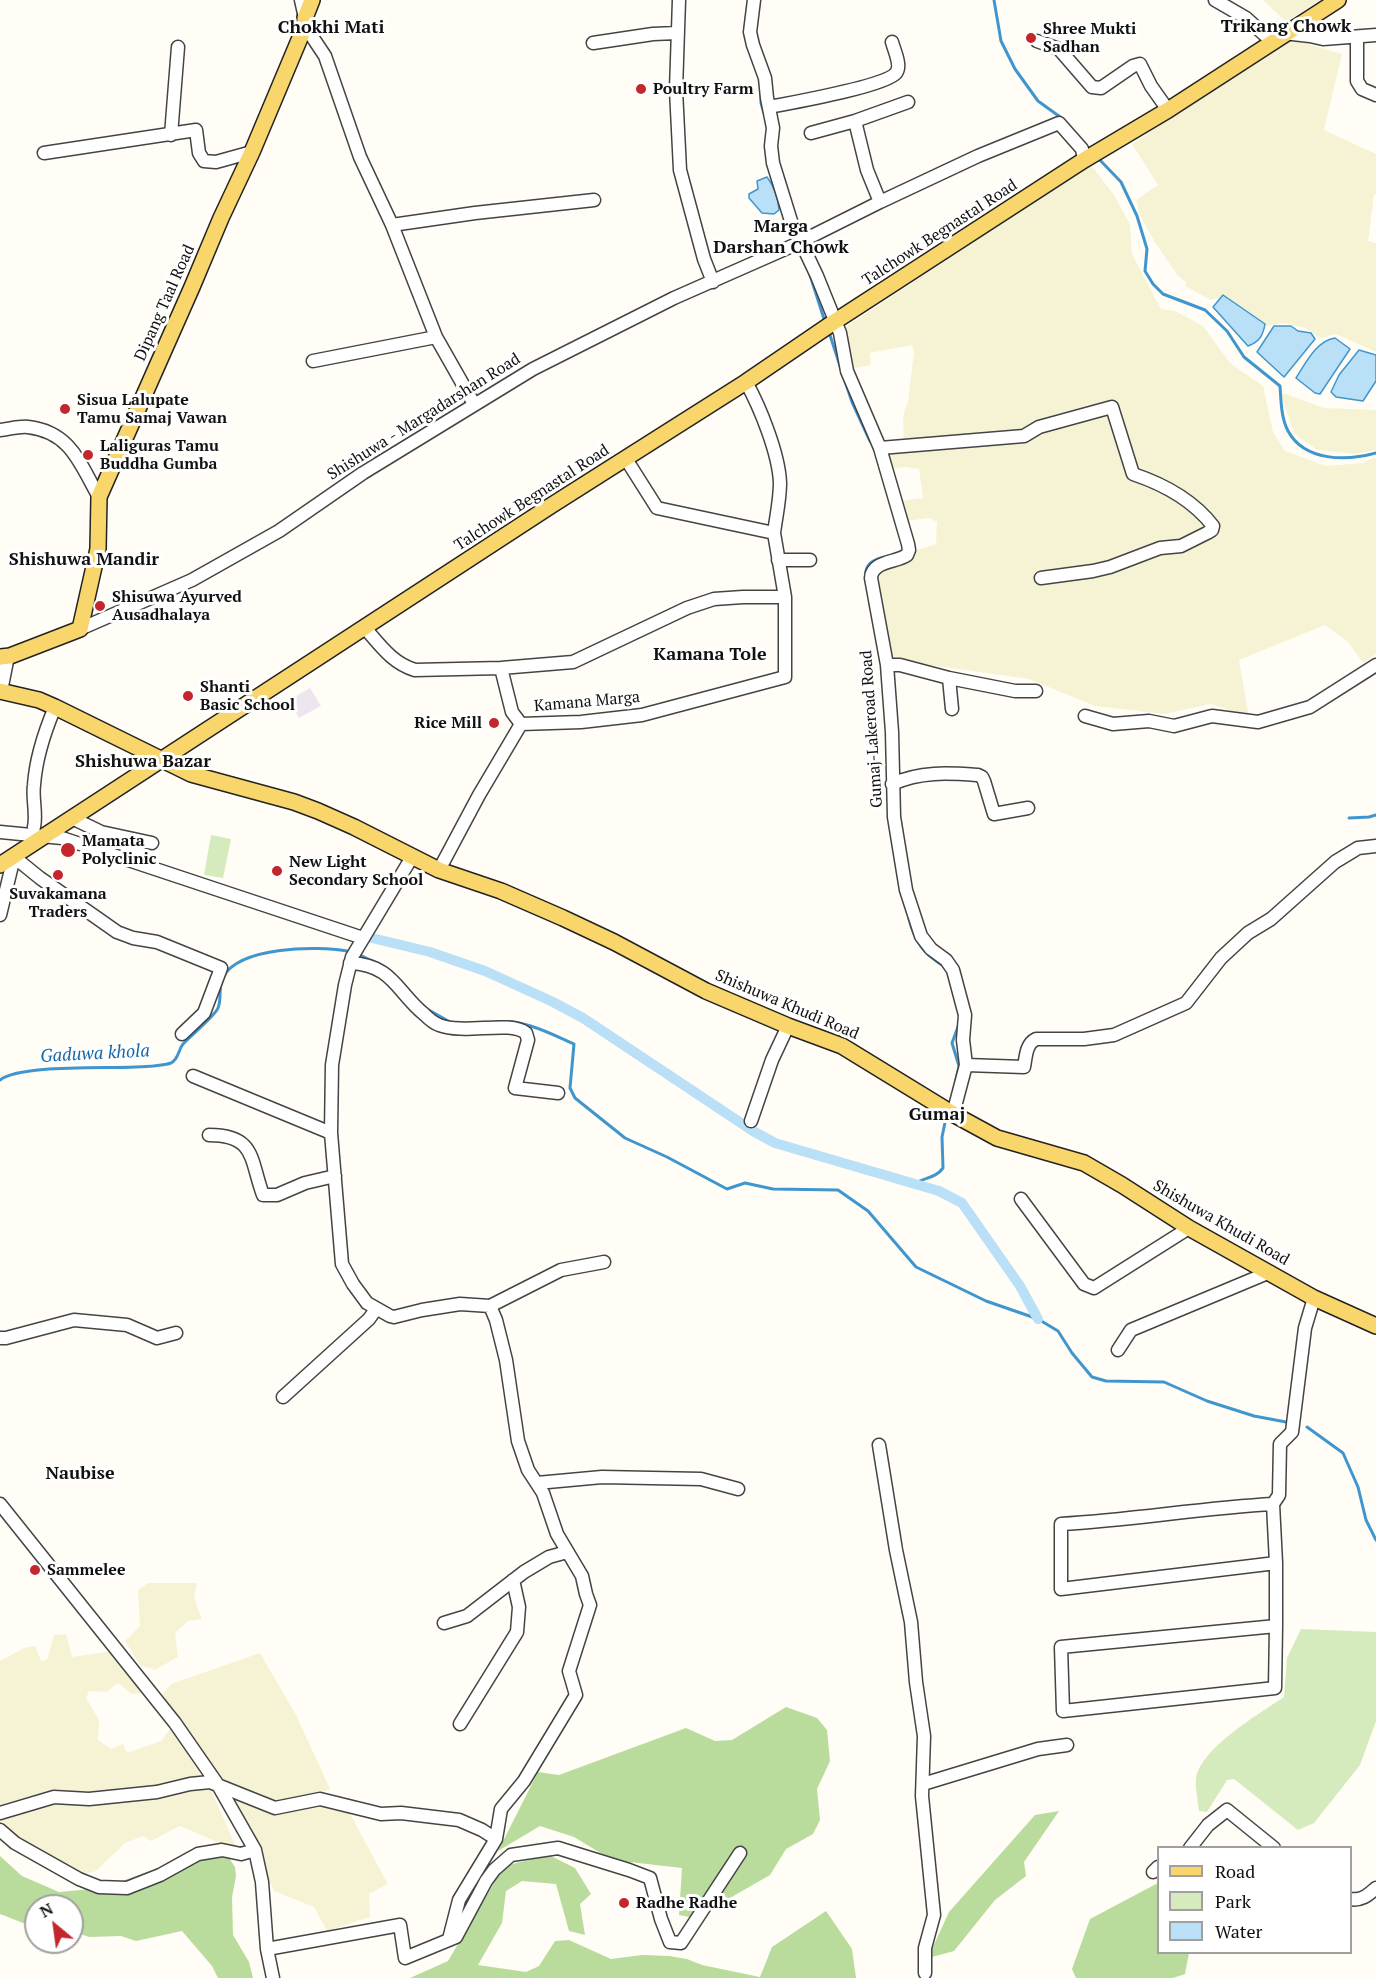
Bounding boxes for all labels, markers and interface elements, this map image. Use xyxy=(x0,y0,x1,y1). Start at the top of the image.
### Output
district label: Trikang Chowk xyxy=(1221,16,1351,38)
district label: Chokhi Mati xyxy=(278,17,384,39)
place label: Shree Mukti Sadhan xyxy=(1043,19,1136,57)
marker: Shree Mukti Sadhan xyxy=(1024,31,1038,45)
place label: Poultry Farm xyxy=(653,79,754,99)
marker: Poultry Farm xyxy=(634,82,648,96)
street label: Talchowk Begnastal Road xyxy=(859,176,1021,290)
district label: Marga Darshan Chowk xyxy=(713,216,849,258)
street label: Dipang Taal Road xyxy=(131,242,199,364)
street label: Shishuwa - Margadarshan Road xyxy=(324,350,524,484)
place label: Sisua Lalupate Tamu Samaj Vawan xyxy=(77,390,227,428)
marker: Sisua Lalupate Tamu Samaj Vawan xyxy=(58,402,72,416)
place label: Laliguras Tamu Buddha Gumba xyxy=(100,436,219,474)
street label: Talchowk Begnastal Road xyxy=(451,441,613,555)
marker: Laliguras Tamu Buddha Gumba xyxy=(81,448,95,462)
district label: Shishuwa Mandir xyxy=(9,549,159,571)
place label: Shisuwa Ayurved Ausadhalaya xyxy=(112,587,242,625)
marker: Shisuwa Ayurved Ausadhalaya xyxy=(93,599,107,613)
district label: Kamana Tole xyxy=(653,644,767,666)
street label: Gumaj-Lakeroad Road xyxy=(857,650,887,808)
place label: Shanti Basic School xyxy=(200,677,295,715)
street label: Kamana Marga xyxy=(533,688,641,716)
marker: Shanti Basic School xyxy=(181,689,195,703)
place label: Rice Mill xyxy=(414,713,482,733)
marker: Rice Mill xyxy=(487,716,501,730)
district label: Shishuwa Bazar xyxy=(75,751,211,773)
place label: Mamata Polyclinic xyxy=(82,831,157,869)
marker: Mamata Polyclinic xyxy=(59,841,77,859)
place label: New Light Secondary School xyxy=(289,852,423,890)
marker: New Light Secondary School xyxy=(270,864,284,878)
marker: Suvakamana Traders xyxy=(51,868,65,882)
place label: Suvakamana Traders xyxy=(9,884,107,922)
street label: Shishuwa Khudi Road xyxy=(712,966,862,1044)
water label: Gaduwa khola xyxy=(40,1040,150,1068)
district label: Gumaj xyxy=(909,1104,965,1126)
street label: Shishuwa Khudi Road xyxy=(1149,1176,1293,1270)
district label: Naubise xyxy=(45,1463,115,1485)
place label: Sammelee xyxy=(47,1560,125,1580)
marker: Sammelee xyxy=(28,1563,42,1577)
legend xyxy=(1157,1846,1352,1954)
text: Road xyxy=(1215,1859,1255,1883)
text: Park xyxy=(1215,1889,1251,1913)
place label: Radhe Radhe xyxy=(636,1893,737,1913)
north arrow xyxy=(24,1894,84,1954)
marker: Radhe Radhe xyxy=(617,1896,631,1910)
text: N xyxy=(36,1897,57,1923)
text: Water xyxy=(1215,1919,1262,1943)

